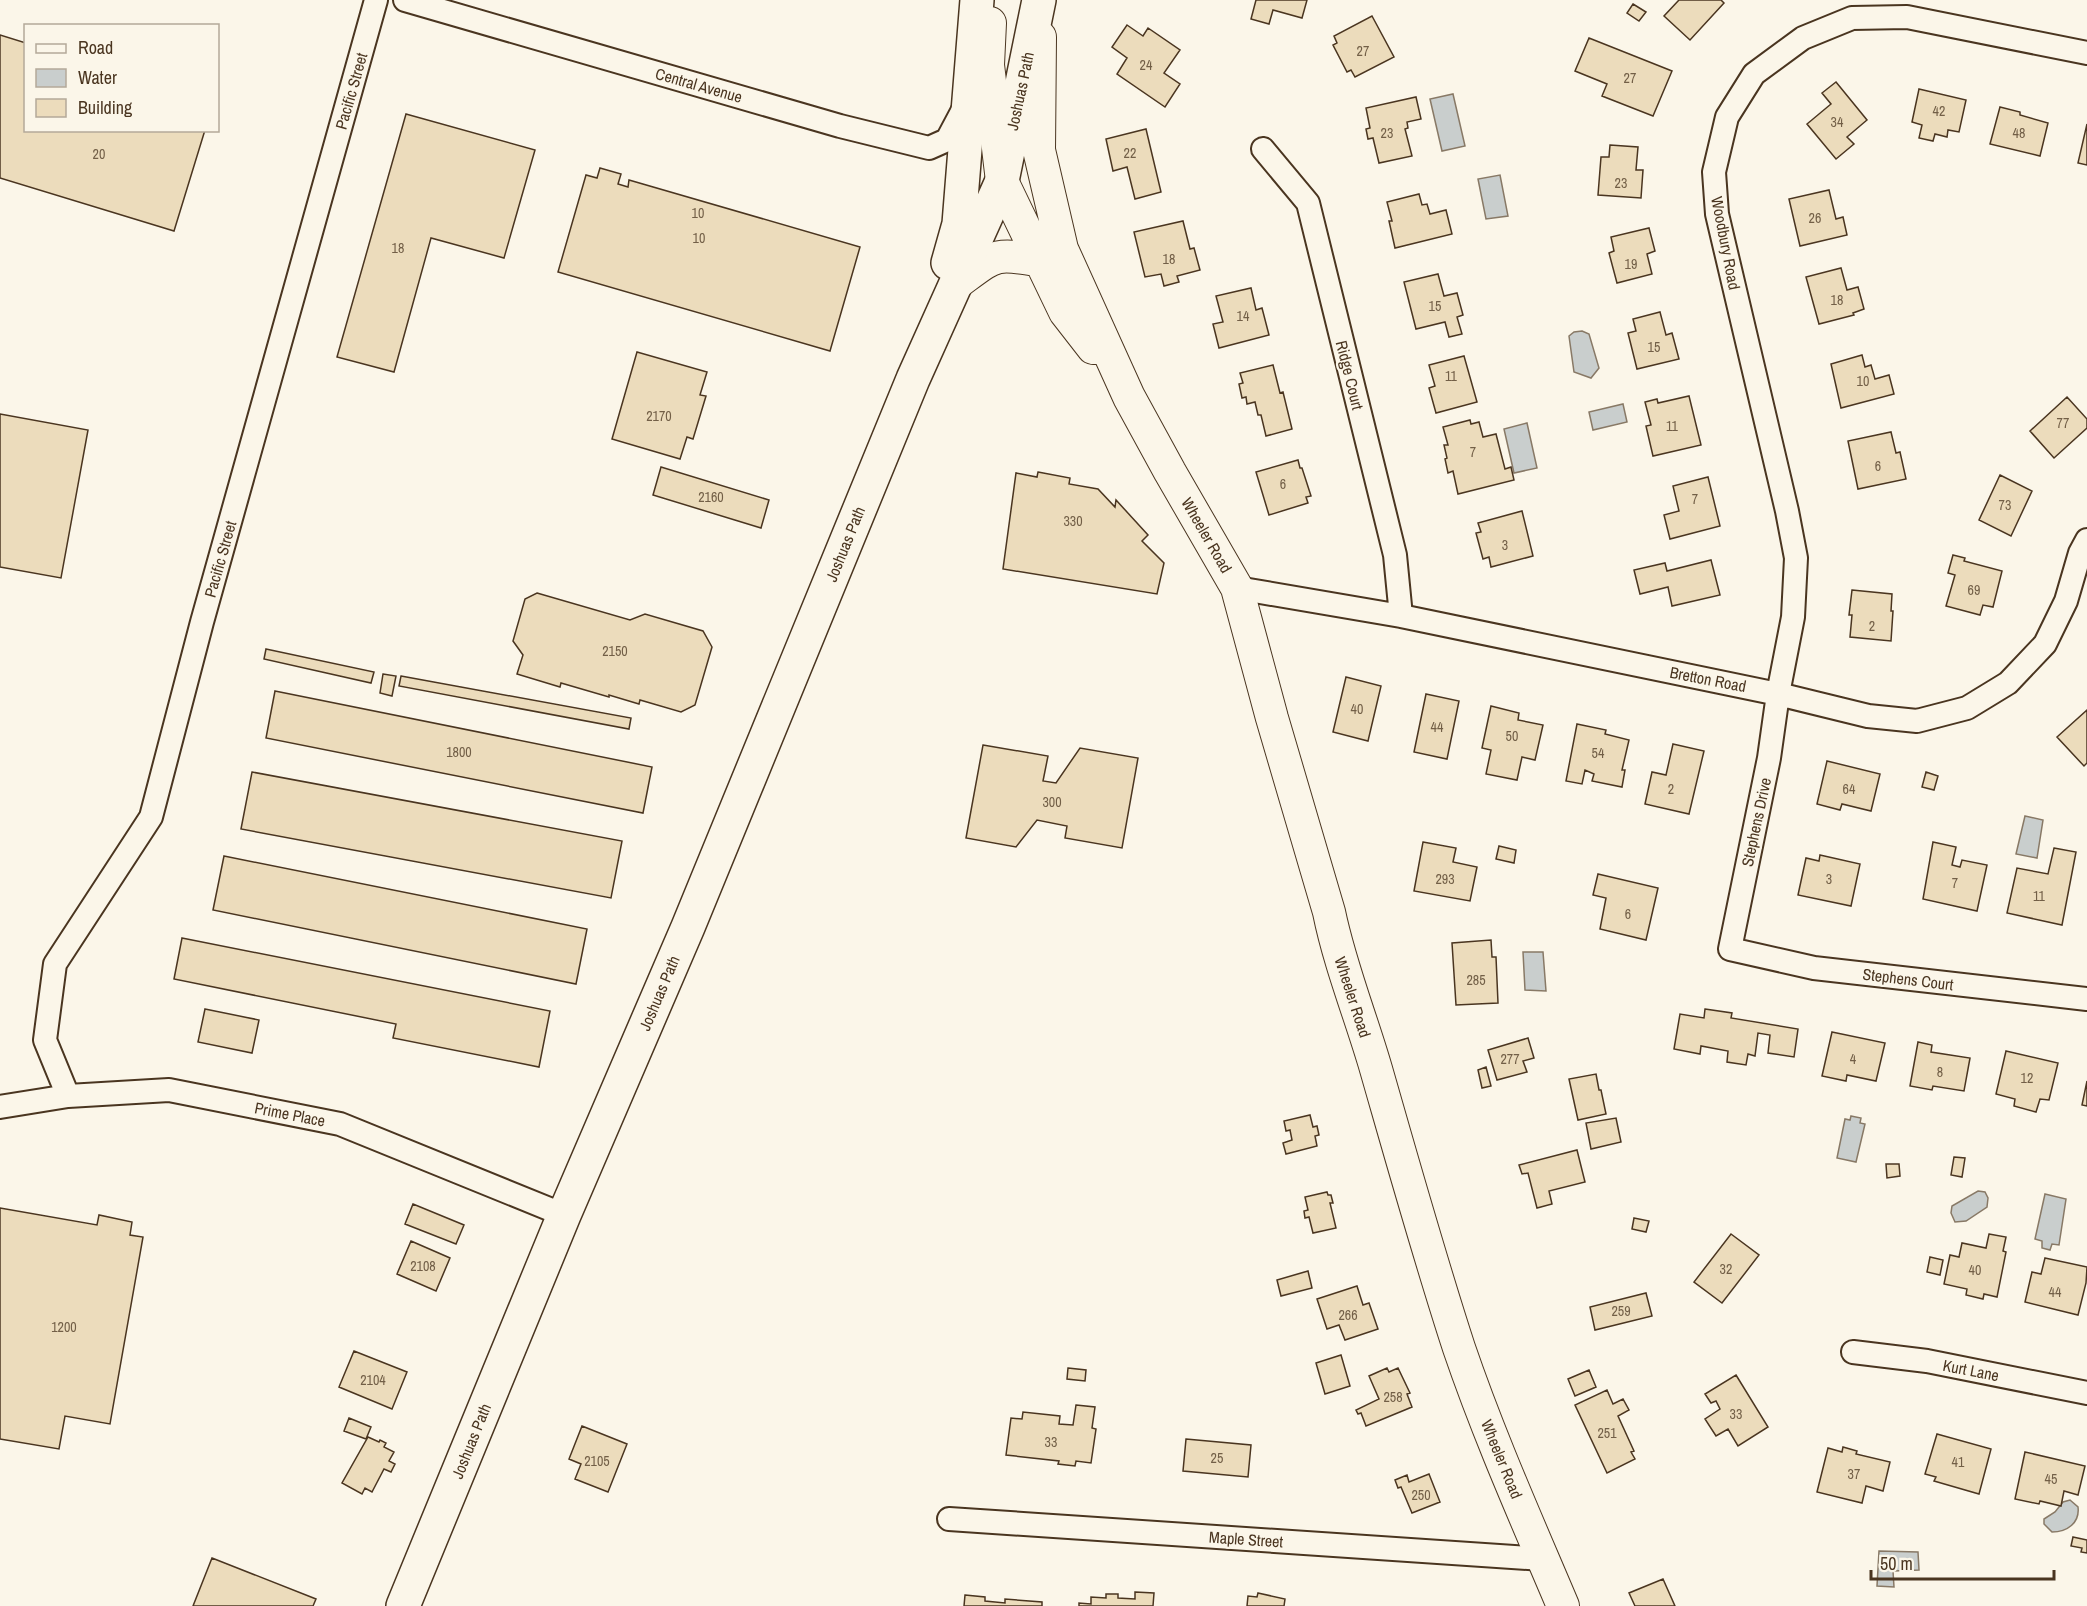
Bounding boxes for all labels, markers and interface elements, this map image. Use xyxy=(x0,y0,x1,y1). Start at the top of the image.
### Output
legend xyxy=(24,24,219,132)
text: Road xyxy=(78,35,113,60)
house number: 27 xyxy=(1357,42,1369,60)
street label: Pacific Street xyxy=(330,50,373,132)
street label: Joshuas Path xyxy=(1001,50,1039,132)
house number: 24 xyxy=(1140,56,1153,74)
street label: Central Avenue xyxy=(653,62,745,108)
text: Water xyxy=(78,65,117,90)
house number: 27 xyxy=(1624,69,1636,87)
text: Building xyxy=(78,95,133,120)
house number: 42 xyxy=(1933,102,1945,120)
house number: 34 xyxy=(1831,113,1844,131)
house number: 23 xyxy=(1381,124,1393,142)
house number: 48 xyxy=(2013,124,2025,142)
house number: 22 xyxy=(1124,144,1136,162)
house number: 20 xyxy=(93,145,105,163)
house number: 23 xyxy=(1615,174,1627,192)
street label: Woodbury Road xyxy=(1706,194,1746,292)
house number: 10 xyxy=(692,204,704,222)
house number: 26 xyxy=(1809,209,1821,227)
house number: 10 xyxy=(693,229,705,247)
house number: 18 xyxy=(392,239,404,257)
house number: 18 xyxy=(1163,250,1175,268)
house number: 19 xyxy=(1625,255,1637,273)
house number: 18 xyxy=(1831,291,1843,309)
house number: 15 xyxy=(1429,297,1441,315)
house number: 14 xyxy=(1237,307,1250,325)
street label: Ridge Court xyxy=(1331,338,1369,412)
house number: 15 xyxy=(1648,338,1660,356)
house number: 11 xyxy=(1445,367,1458,385)
house number: 10 xyxy=(1857,372,1869,390)
house number: 2170 xyxy=(646,407,672,425)
house number: 77 xyxy=(2057,414,2069,432)
house number: 11 xyxy=(1666,417,1679,435)
house number: 7 xyxy=(1470,443,1476,461)
house number: 6 xyxy=(1875,457,1881,475)
house number: 6 xyxy=(1280,475,1286,493)
house number: 2160 xyxy=(698,488,724,506)
house number: 7 xyxy=(1692,490,1698,508)
street label: Wheeler Road xyxy=(1177,493,1237,577)
house number: 73 xyxy=(1999,496,2011,514)
street label: Joshuas Path xyxy=(820,503,870,585)
house number: 330 xyxy=(1063,512,1083,530)
street label: Pacific Street xyxy=(199,518,242,600)
house number: 3 xyxy=(1502,536,1508,554)
house number: 69 xyxy=(1968,581,1980,599)
house number: 2 xyxy=(1869,617,1875,635)
house number: 2150 xyxy=(602,642,628,660)
street label: Bretton Road xyxy=(1668,661,1748,697)
house number: 40 xyxy=(1351,700,1363,718)
house number: 44 xyxy=(1431,718,1444,736)
house number: 50 xyxy=(1506,727,1518,745)
house number: 1800 xyxy=(446,743,472,761)
house number: 54 xyxy=(1592,744,1605,762)
street label: Stephens Drive xyxy=(1736,775,1776,869)
house number: 2 xyxy=(1668,780,1674,798)
house number: 64 xyxy=(1843,780,1856,798)
house number: 300 xyxy=(1042,793,1062,811)
house number: 293 xyxy=(1435,870,1455,888)
house number: 3 xyxy=(1826,870,1832,888)
house number: 7 xyxy=(1952,874,1958,892)
house number: 11 xyxy=(2033,887,2046,905)
house number: 6 xyxy=(1625,905,1631,923)
street label: Joshuas Path xyxy=(633,952,685,1034)
street label: Wheeler Road xyxy=(1330,954,1376,1040)
street label: Stephens Court xyxy=(1861,963,1955,996)
house number: 285 xyxy=(1466,971,1486,989)
house number: 277 xyxy=(1500,1050,1520,1068)
house number: 4 xyxy=(1850,1050,1857,1068)
house number: 8 xyxy=(1937,1063,1943,1081)
house number: 12 xyxy=(2021,1069,2033,1087)
street label: Prime Place xyxy=(253,1096,327,1132)
house number: 2108 xyxy=(410,1257,436,1275)
house number: 32 xyxy=(1720,1260,1732,1278)
house number: 40 xyxy=(1969,1261,1981,1279)
house number: 44 xyxy=(2049,1283,2062,1301)
house number: 259 xyxy=(1611,1302,1631,1320)
house number: 266 xyxy=(1338,1306,1358,1324)
house number: 1200 xyxy=(51,1318,77,1336)
street label: Kurt Lane xyxy=(1941,1354,2001,1386)
house number: 2104 xyxy=(360,1371,386,1389)
house number: 258 xyxy=(1383,1388,1403,1406)
street label: Joshuas Path xyxy=(446,1400,496,1482)
house number: 33 xyxy=(1730,1405,1742,1423)
street label: Wheeler Road xyxy=(1476,1416,1528,1502)
house number: 251 xyxy=(1597,1424,1617,1442)
house number: 33 xyxy=(1045,1433,1057,1451)
house number: 25 xyxy=(1211,1449,1223,1467)
house number: 2105 xyxy=(584,1452,610,1470)
house number: 41 xyxy=(1952,1453,1965,1471)
house number: 37 xyxy=(1848,1465,1860,1483)
house number: 45 xyxy=(2045,1470,2057,1488)
house number: 250 xyxy=(1411,1486,1431,1504)
street label: Maple Street xyxy=(1208,1525,1284,1553)
scale bar xyxy=(1871,1543,2054,1581)
text: 50 m xyxy=(1880,1551,1913,1576)

